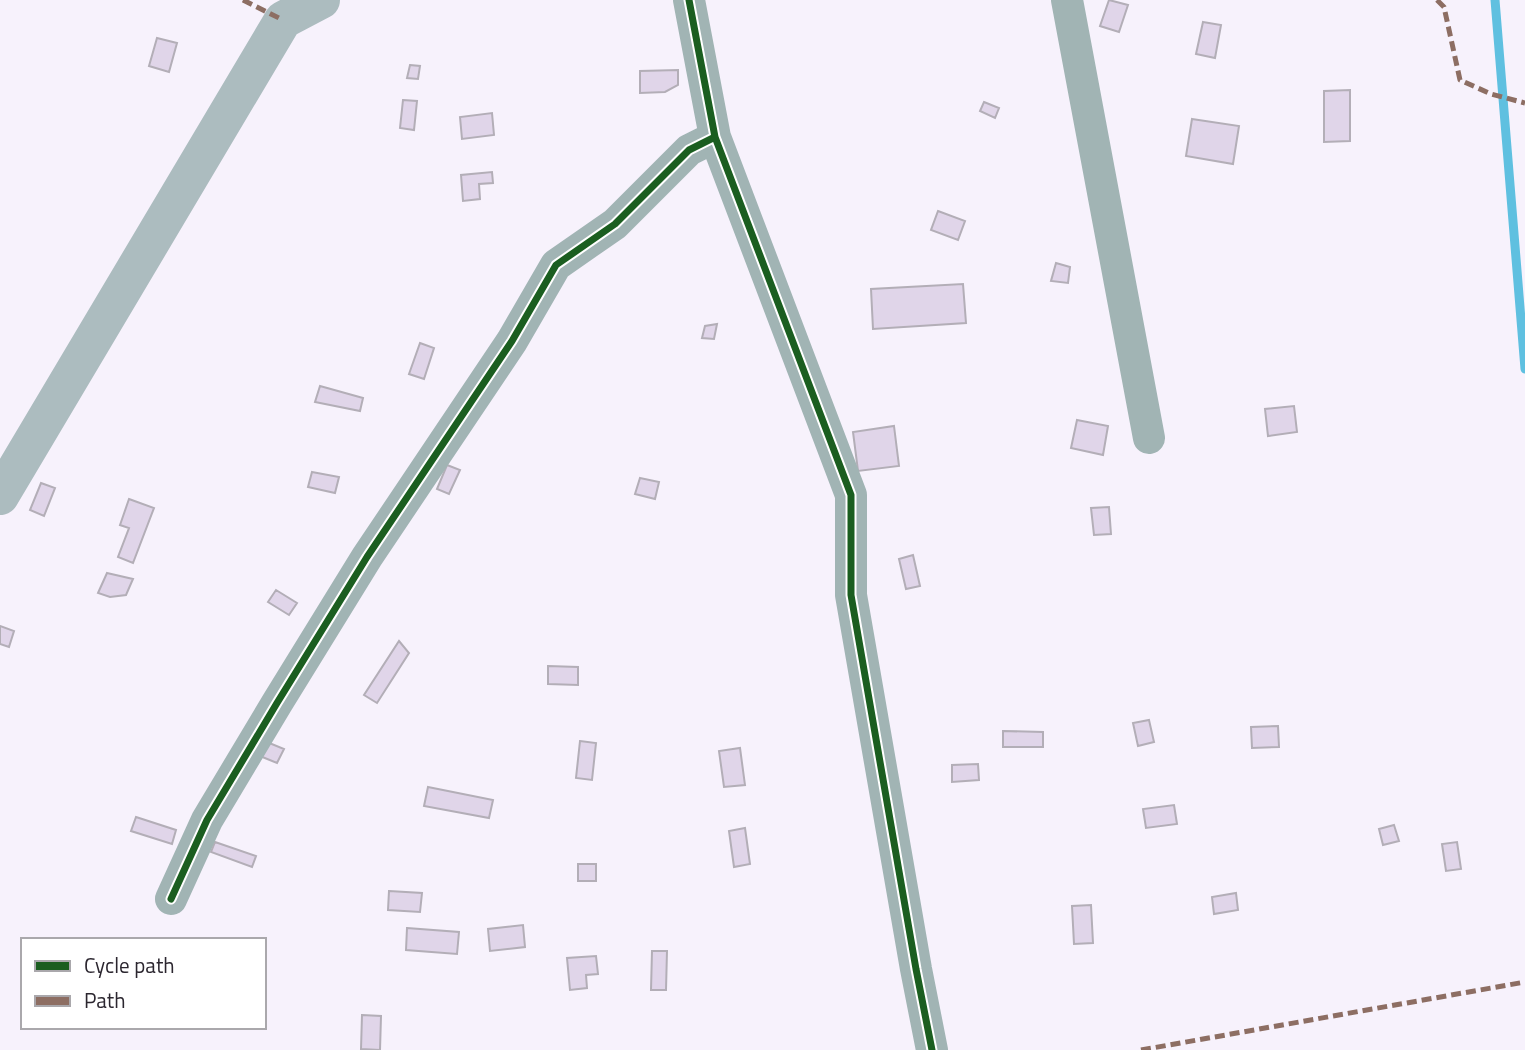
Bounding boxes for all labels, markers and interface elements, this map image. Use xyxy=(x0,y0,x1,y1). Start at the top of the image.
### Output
legend xyxy=(21,938,266,1029)
text: Cycle path xyxy=(84,949,175,981)
text: Path xyxy=(84,984,126,1016)

